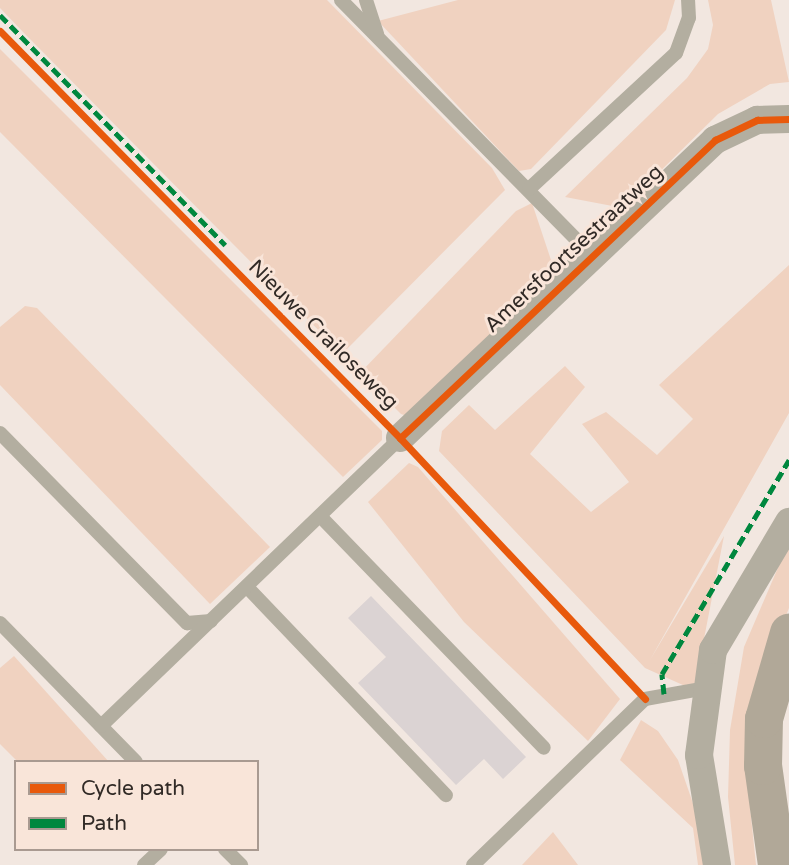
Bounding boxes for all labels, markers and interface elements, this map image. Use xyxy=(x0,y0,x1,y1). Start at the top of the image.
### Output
street label: Amersfoortsestraatweg xyxy=(480,160,668,338)
street label: Nieuwe Crailoseweg xyxy=(243,255,403,415)
legend xyxy=(14,760,259,851)
text: Cycle path xyxy=(81,776,185,801)
text: Path xyxy=(81,811,127,836)

